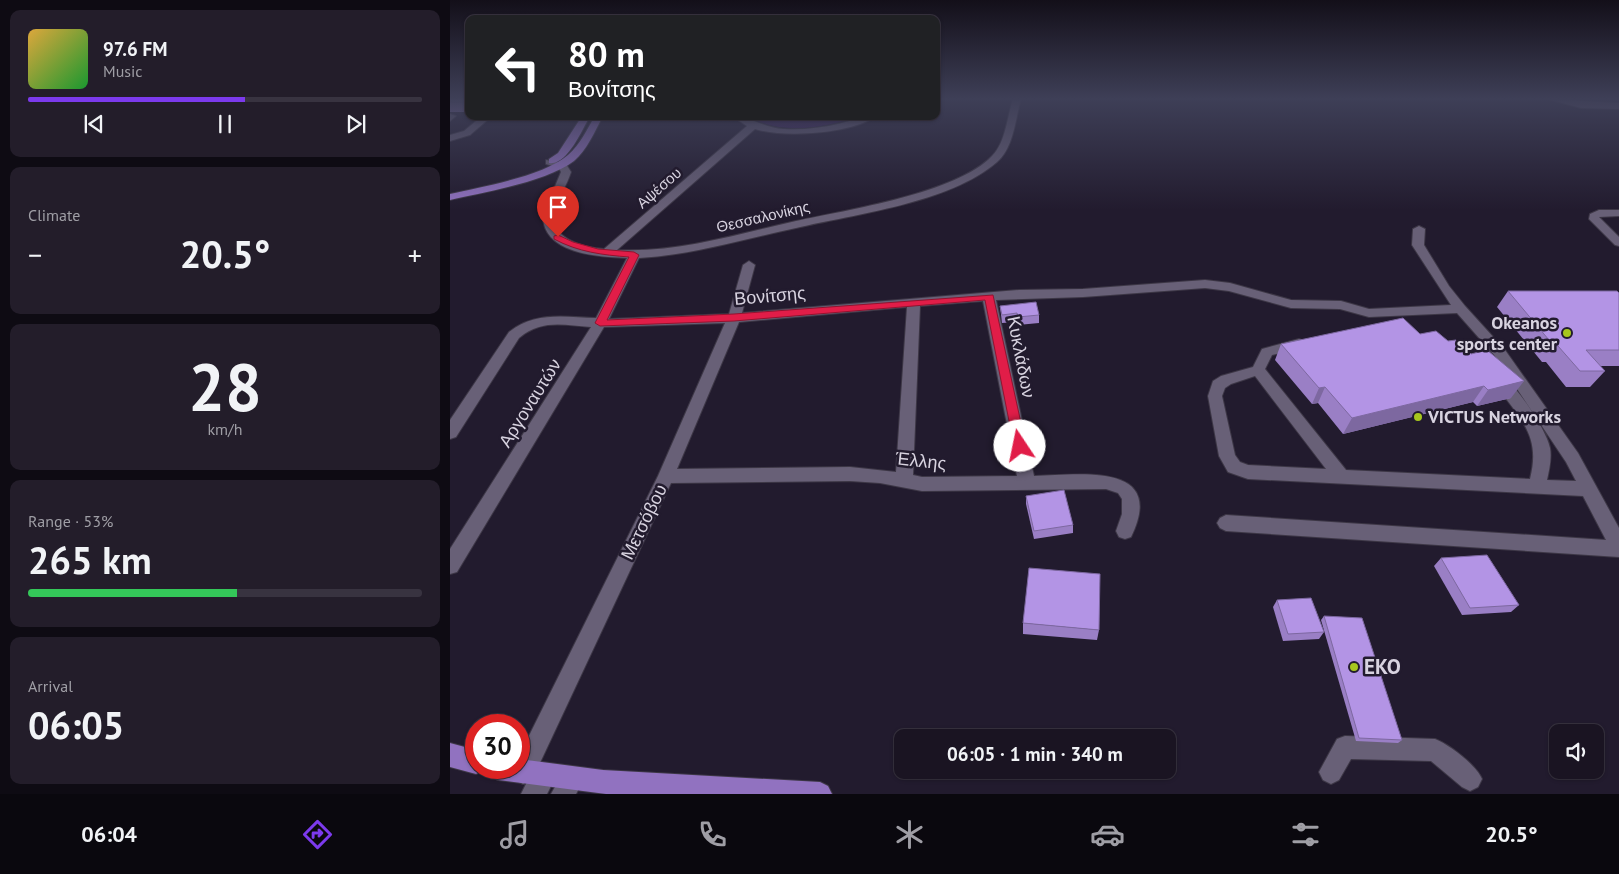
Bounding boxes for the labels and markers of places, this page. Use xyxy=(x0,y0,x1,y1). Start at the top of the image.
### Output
pin xyxy=(537,186,579,237)
place label: Okeanos sports center xyxy=(1457,311,1558,355)
marker: Okeanos sports center xyxy=(1561,327,1573,339)
place label: VICTUS Networks xyxy=(1427,405,1561,428)
marker: VICTUS Networks xyxy=(1412,411,1424,423)
place label: EKO xyxy=(1364,653,1401,680)
marker: EKO xyxy=(1348,661,1360,673)

